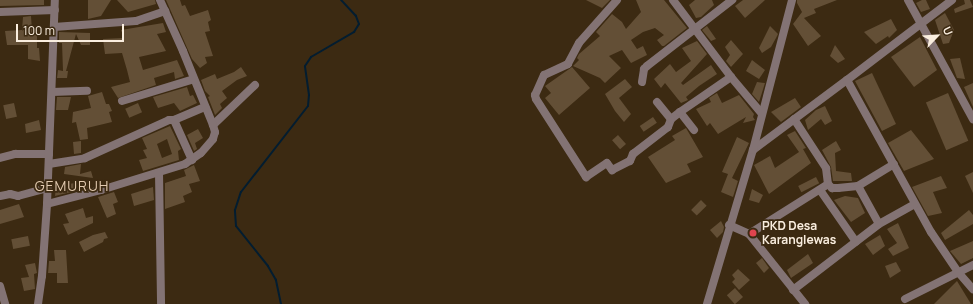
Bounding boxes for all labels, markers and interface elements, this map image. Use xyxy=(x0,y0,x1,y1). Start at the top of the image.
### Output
scale bar xyxy=(18,16,126,42)
north arrow xyxy=(917,16,957,56)
text: 100 m xyxy=(23,22,55,39)
text: U xyxy=(940,24,957,37)
district label: GEMURUH xyxy=(35,178,109,194)
place label: PKD Desa Karanglewas xyxy=(762,219,836,247)
marker: PKD Desa Karanglewas xyxy=(747,227,759,239)

